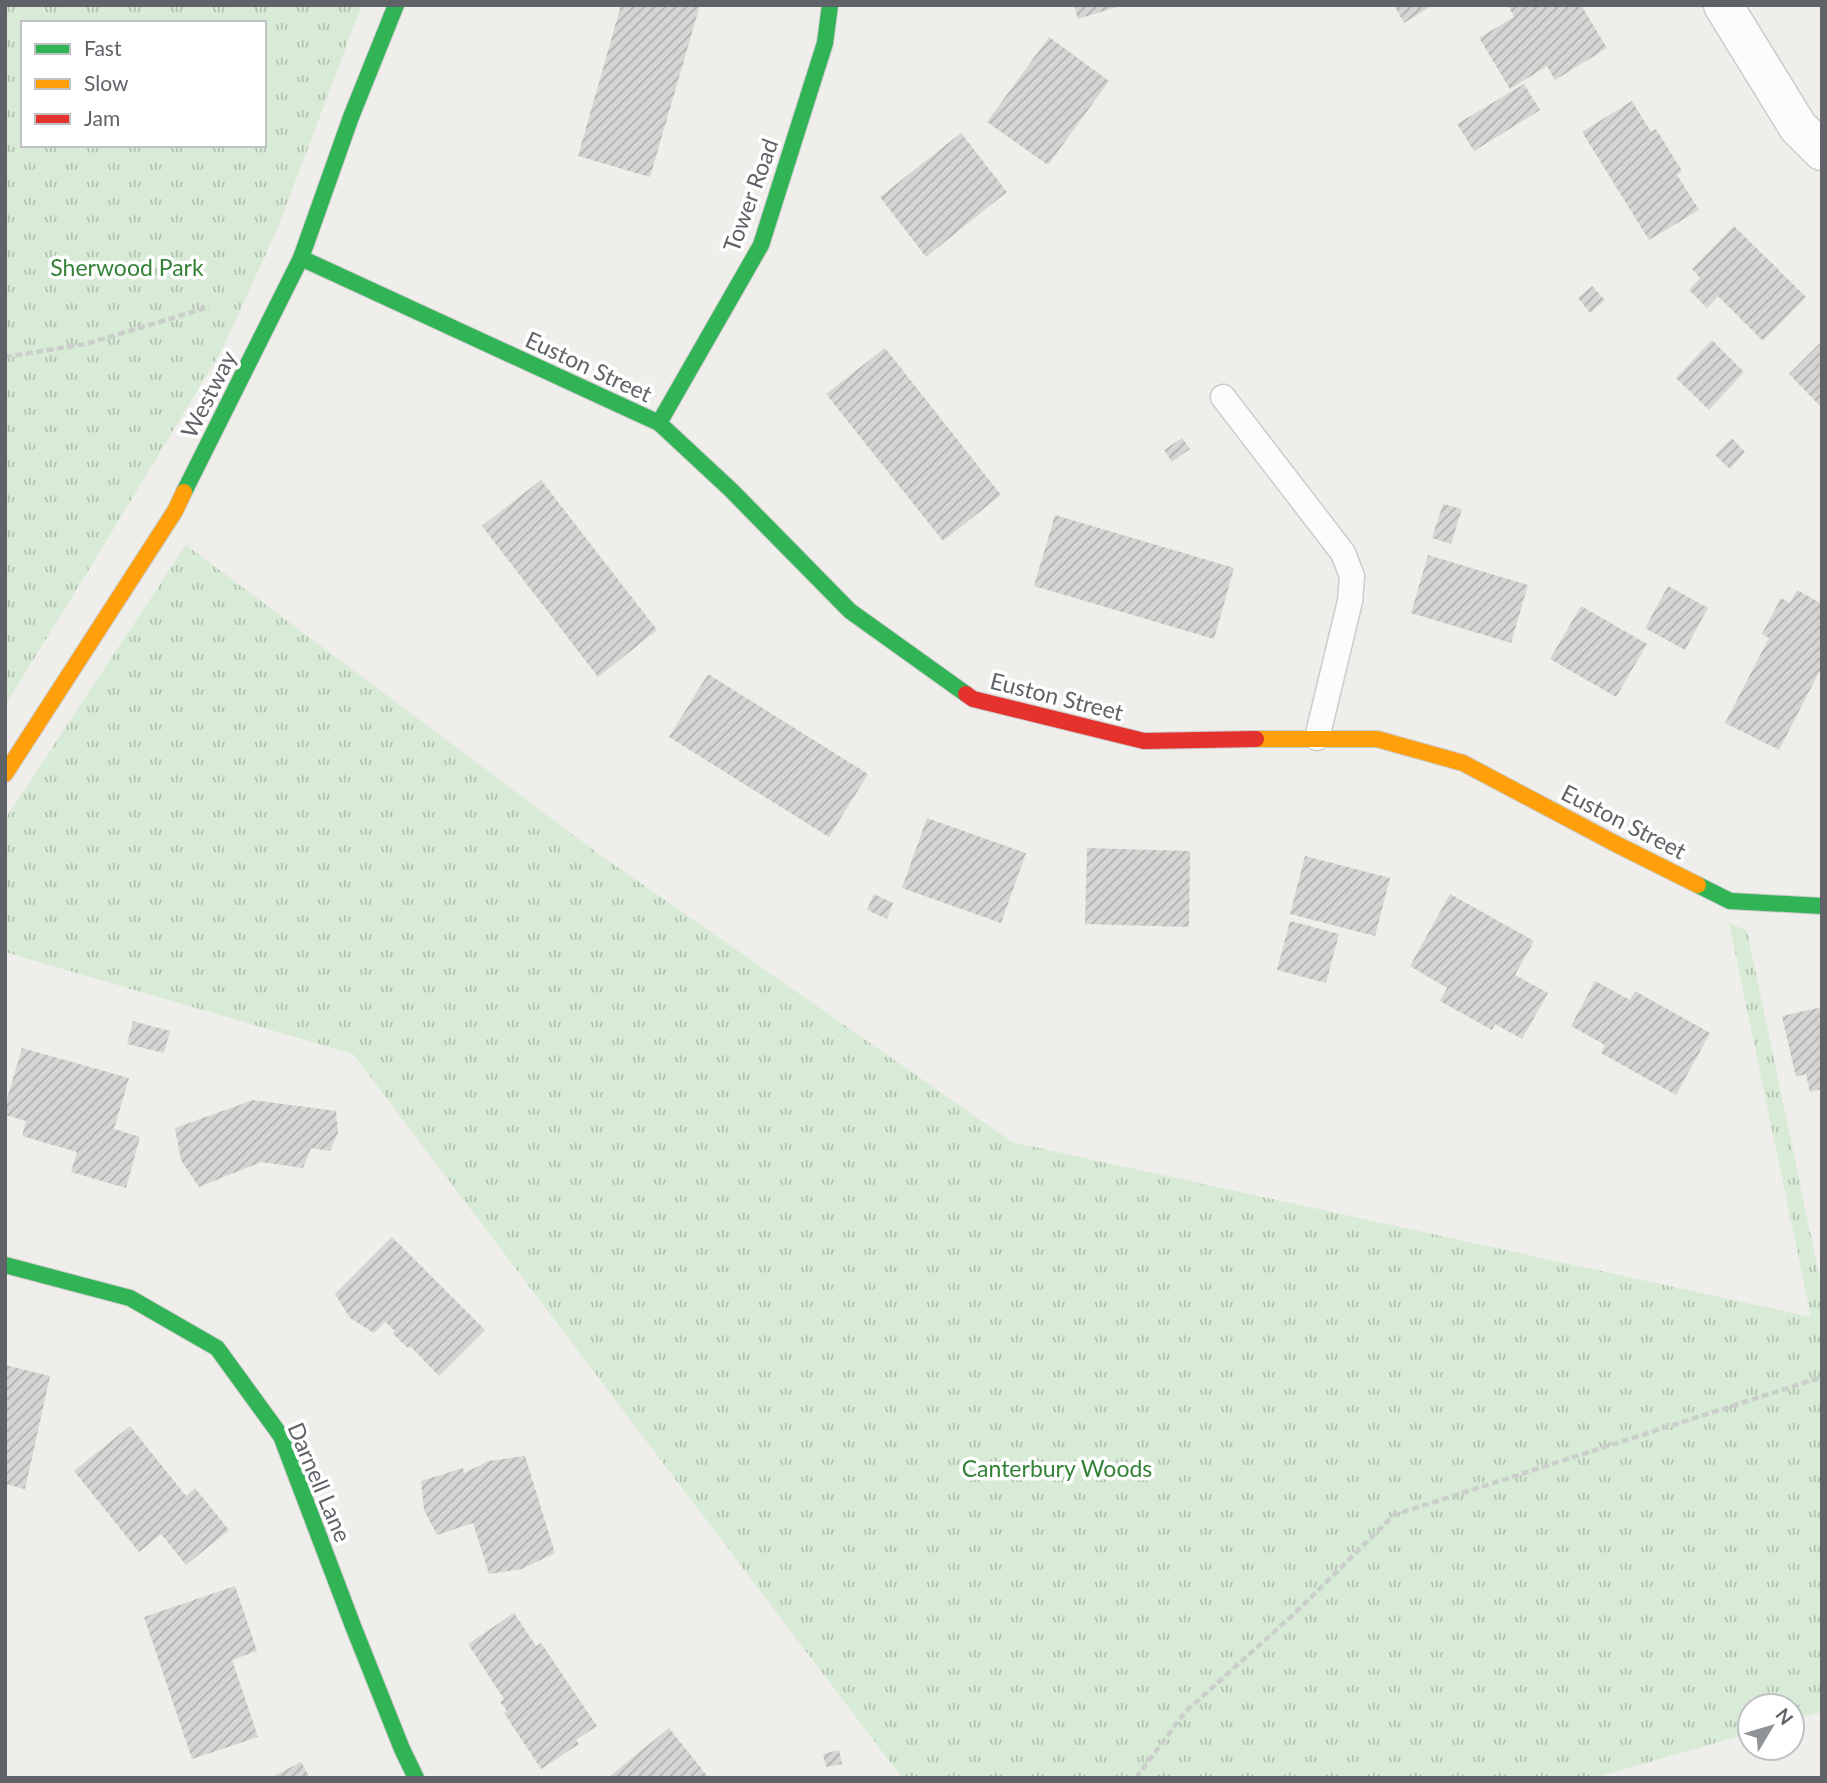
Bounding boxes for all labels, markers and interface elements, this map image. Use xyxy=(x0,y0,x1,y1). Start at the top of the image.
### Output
legend xyxy=(21,21,266,147)
text: Fast xyxy=(84,35,122,60)
text: Slow xyxy=(84,70,129,95)
text: Jam xyxy=(84,105,120,130)
street label: Tower Road xyxy=(717,135,783,255)
park label: Sherwood Park xyxy=(50,253,204,281)
street label: Euston Street xyxy=(521,325,657,408)
street label: Westway xyxy=(174,346,242,442)
street label: Euston Street xyxy=(988,666,1127,726)
street label: Euston Street xyxy=(1557,778,1692,865)
street label: Darnell Lane xyxy=(282,1418,358,1546)
park label: Canterbury Woods xyxy=(962,1454,1152,1482)
north arrow xyxy=(1736,1692,1806,1762)
text: N xyxy=(1771,1703,1798,1729)

